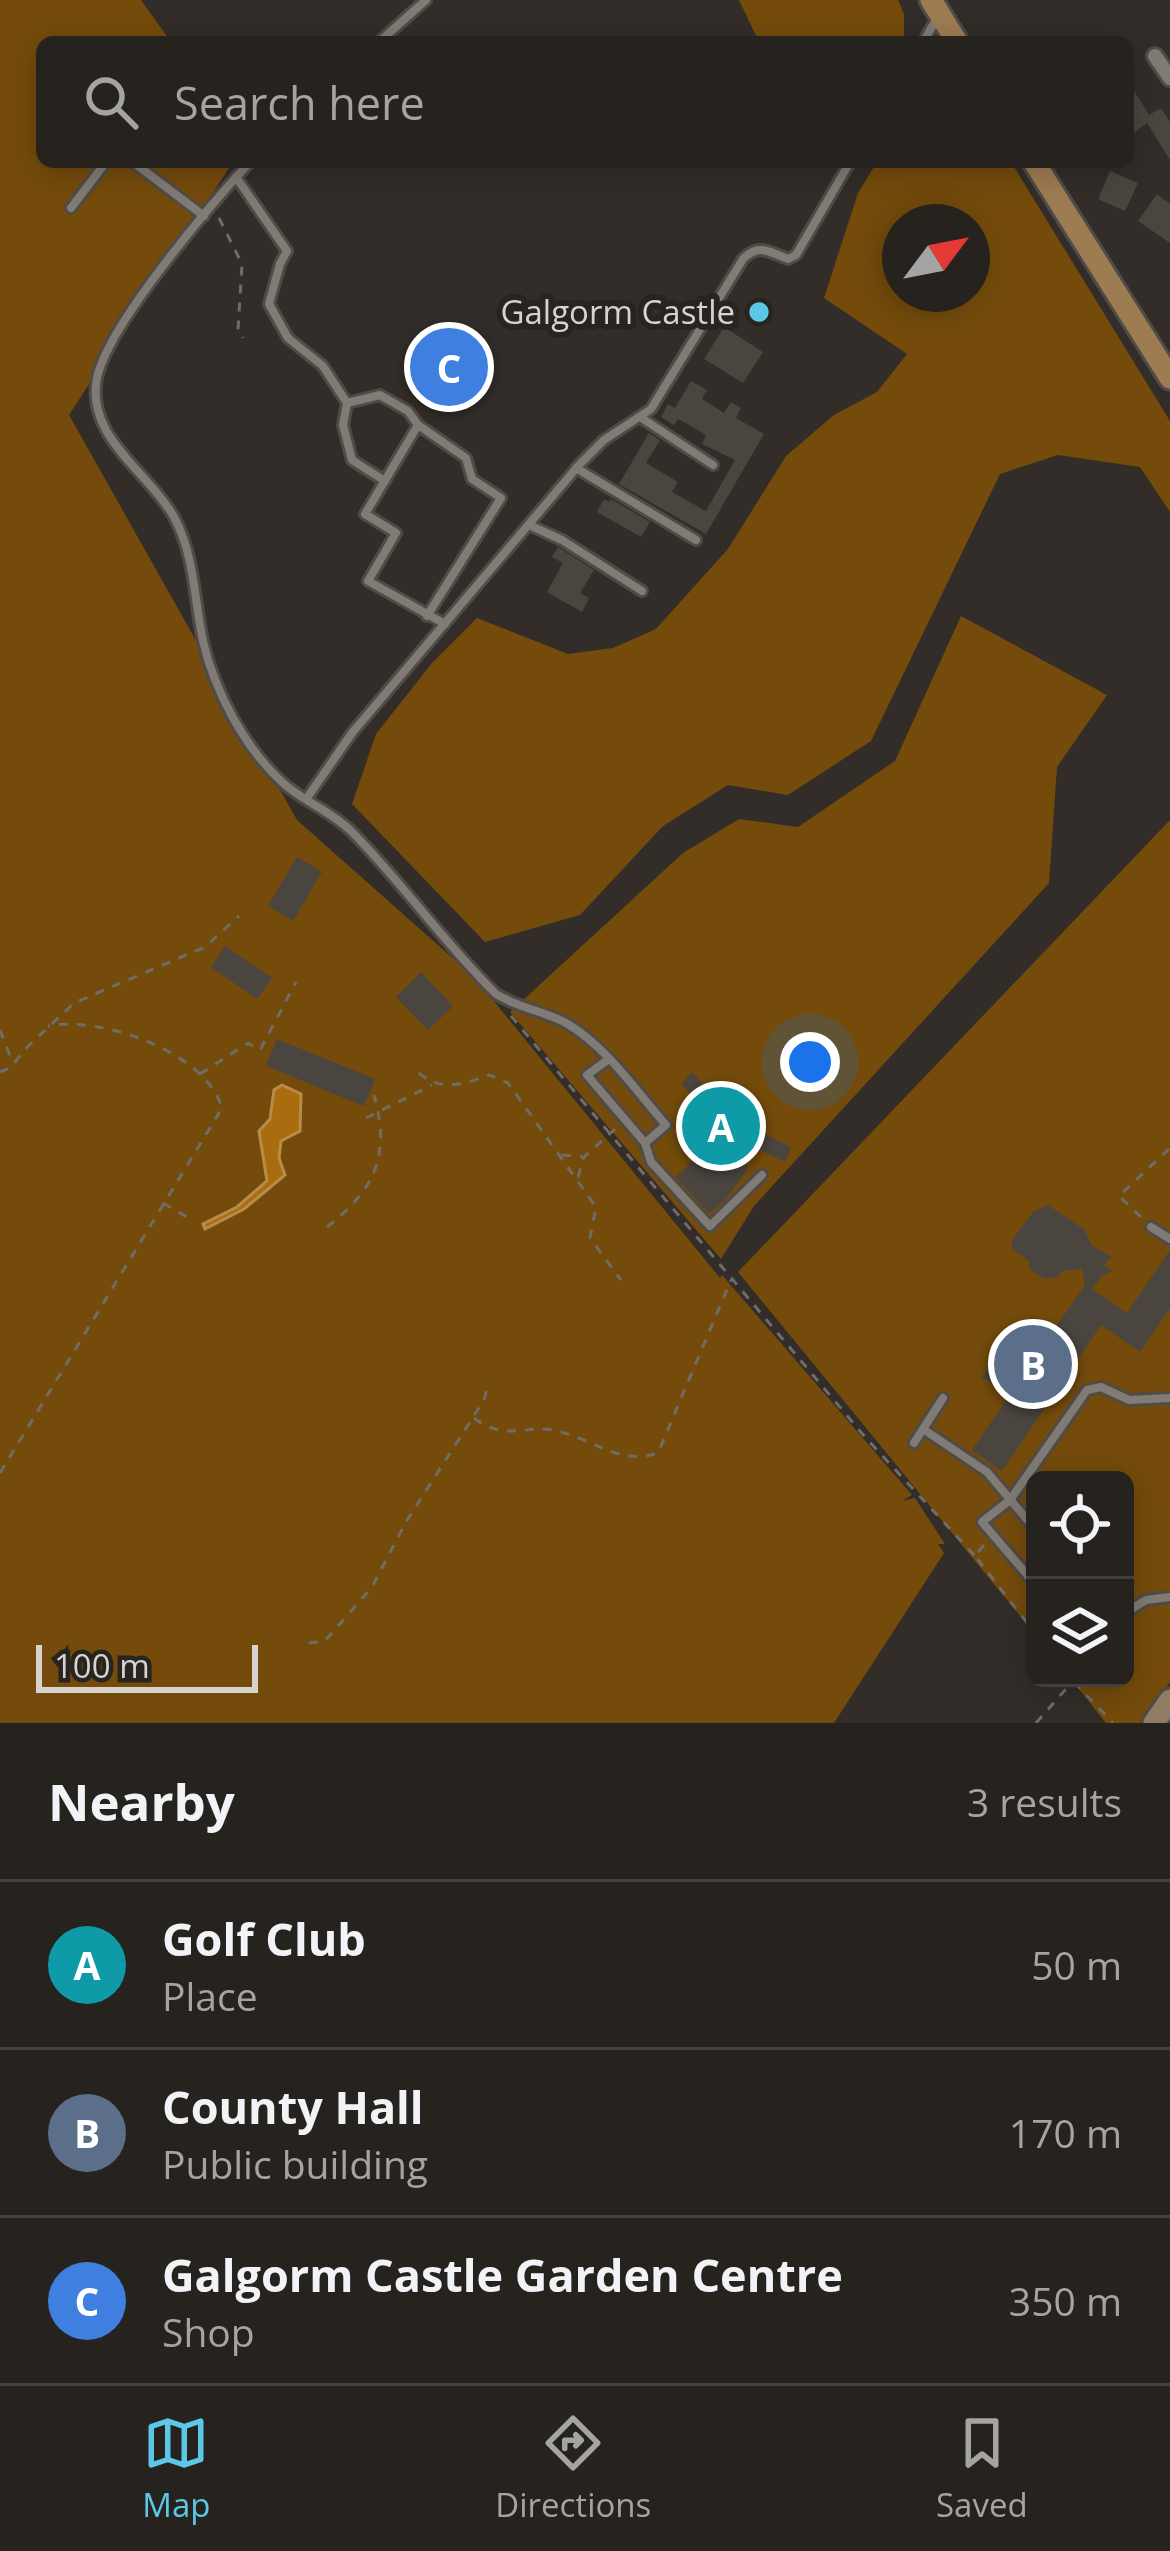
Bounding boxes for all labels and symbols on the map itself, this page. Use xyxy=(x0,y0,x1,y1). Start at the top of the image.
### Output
north arrow xyxy=(882,204,990,312)
place label: Galgorm Castle xyxy=(500,289,735,334)
marker: Galgorm Castle xyxy=(746,299,772,325)
pin: C xyxy=(410,322,488,412)
your location xyxy=(780,1032,840,1092)
pin: A xyxy=(682,1081,760,1171)
pin: B xyxy=(994,1319,1072,1409)
scale bar xyxy=(36,1639,258,1692)

